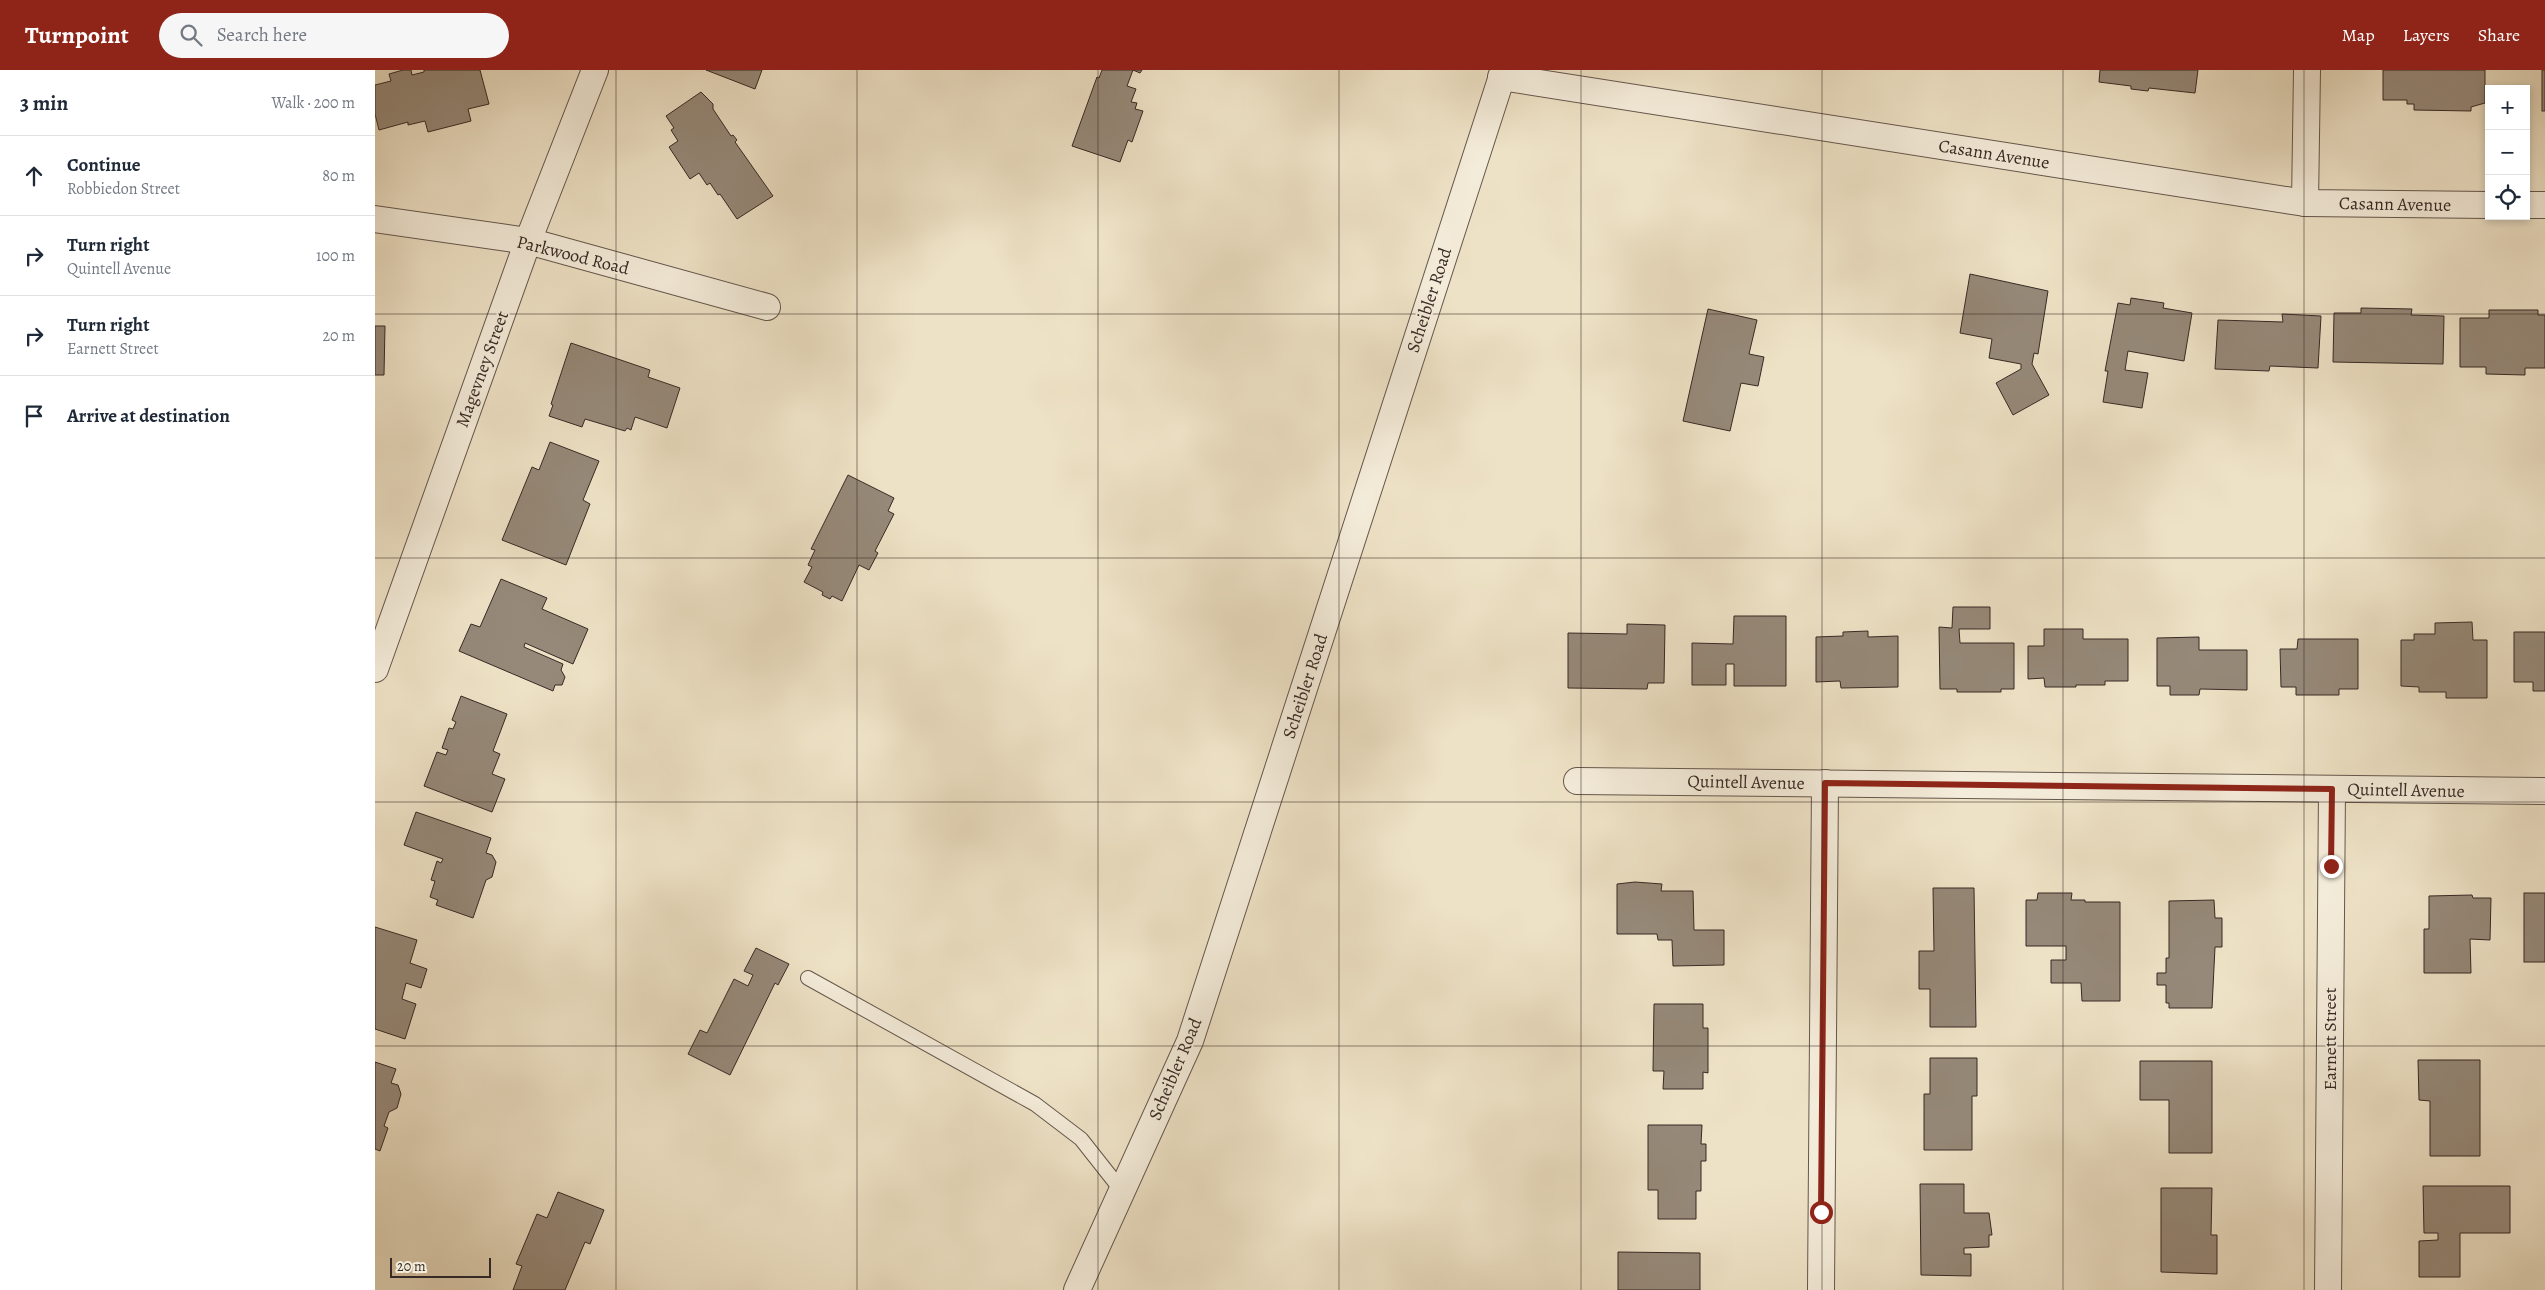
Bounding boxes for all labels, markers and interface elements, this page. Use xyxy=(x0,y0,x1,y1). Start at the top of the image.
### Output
search box xyxy=(159,13,509,58)
text: Turnpoint xyxy=(25,19,129,51)
icon: search xyxy=(177,21,205,49)
text: Search here xyxy=(217,22,307,48)
text: Map xyxy=(2342,23,2375,47)
text: Layers xyxy=(2403,23,2450,47)
text: Share xyxy=(2478,23,2520,47)
map controls xyxy=(2485,85,2530,220)
button: + xyxy=(2485,85,2530,130)
text: 3 min xyxy=(20,89,68,117)
text: Walk · 200 m xyxy=(271,92,355,114)
button: − xyxy=(2485,130,2530,175)
street label: Casann Avenue xyxy=(1937,133,2051,175)
text: Continue xyxy=(67,152,141,178)
icon: ahead xyxy=(20,162,48,190)
text: 80 m xyxy=(322,165,355,187)
button: locate xyxy=(2485,175,2530,220)
text: Robbiedon Street xyxy=(67,178,180,200)
street label: Casann Avenue xyxy=(2339,191,2451,217)
street label: Parkwood Road xyxy=(514,229,632,281)
text: Turn right xyxy=(67,232,149,258)
icon: right xyxy=(20,242,48,270)
street label: Scheibler Road xyxy=(1401,244,1457,356)
text: 100 m xyxy=(316,245,355,267)
text: Quintell Avenue xyxy=(67,258,171,280)
street label: Magevney Street xyxy=(450,307,514,431)
text: Turn right xyxy=(67,312,149,338)
icon: right xyxy=(20,322,48,350)
text: 20 m xyxy=(322,325,355,347)
text: Earnett Street xyxy=(67,338,159,360)
icon: arrive xyxy=(20,402,48,430)
text: Arrive at destination xyxy=(67,403,230,429)
street label: Scheibler Road xyxy=(1277,630,1333,742)
street label: Quintell Avenue xyxy=(1687,769,1805,795)
street label: Quintell Avenue xyxy=(2347,777,2465,803)
route end xyxy=(2320,855,2343,878)
street label: Earnett Street xyxy=(2318,987,2342,1091)
street label: Scheibler Road xyxy=(1143,1014,1207,1124)
route start xyxy=(1810,1201,1833,1224)
scale bar xyxy=(390,1255,491,1278)
text: 20 m xyxy=(397,1257,426,1276)

